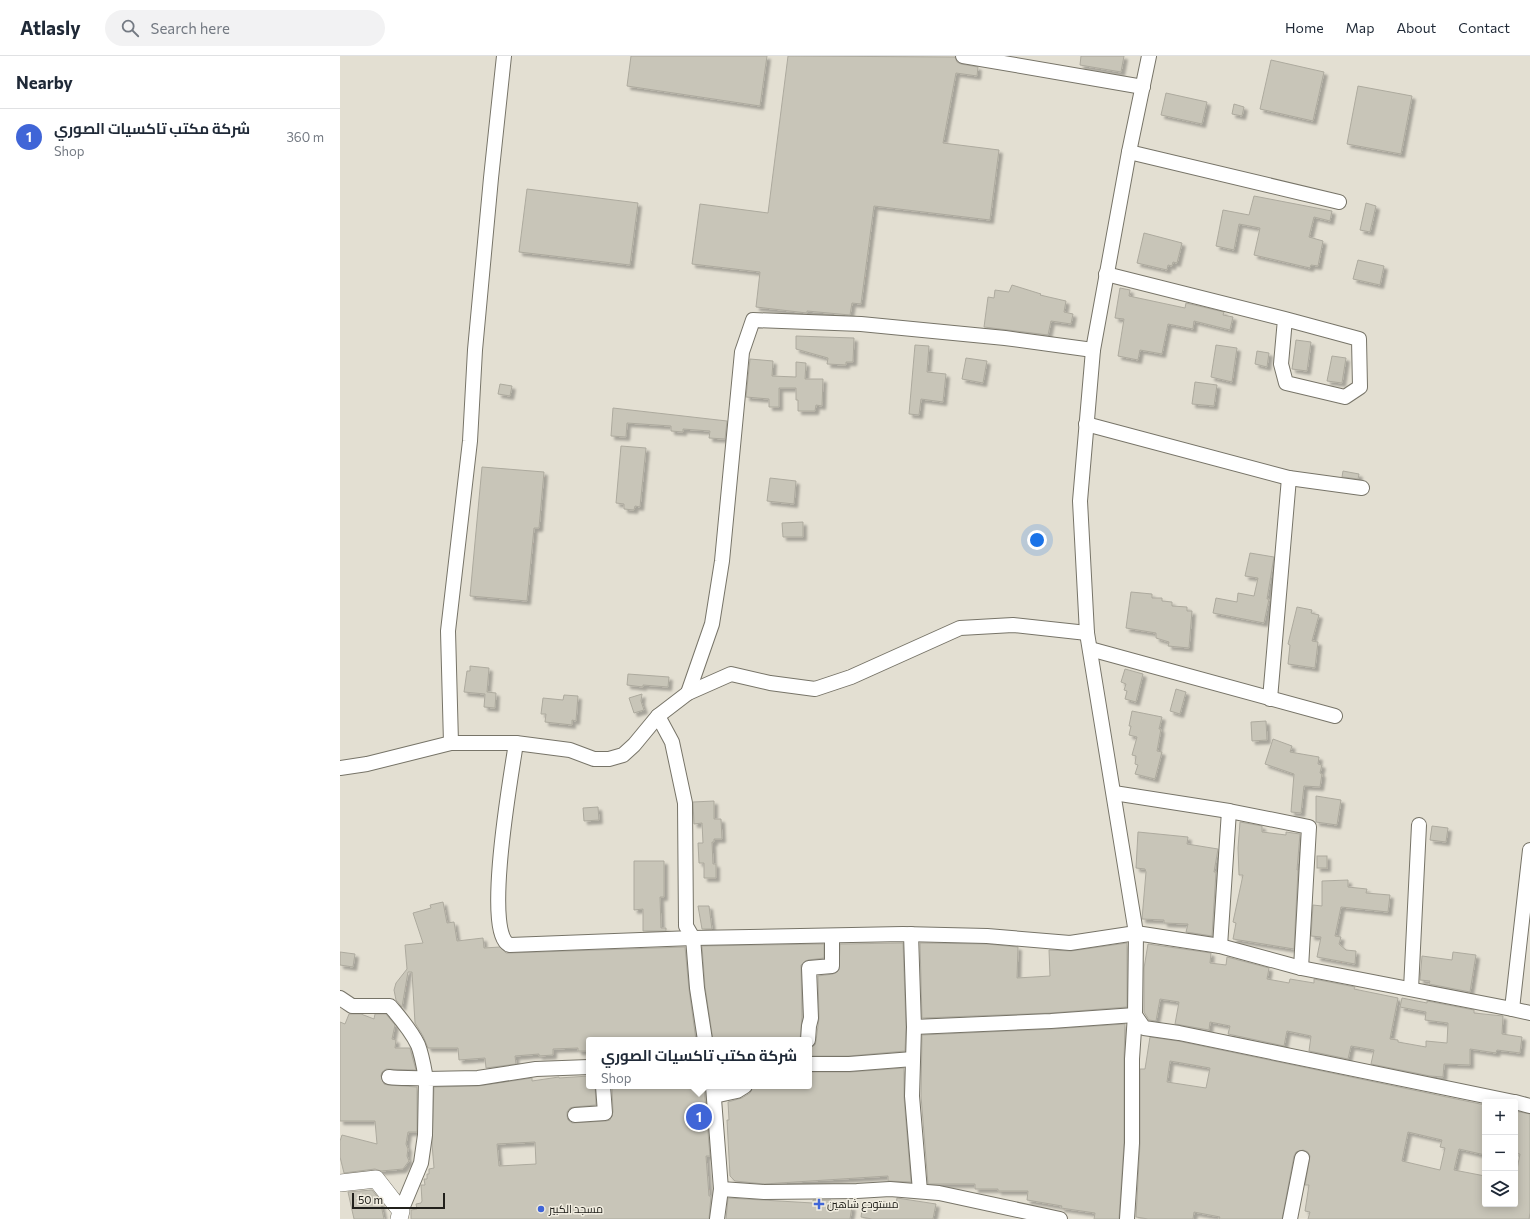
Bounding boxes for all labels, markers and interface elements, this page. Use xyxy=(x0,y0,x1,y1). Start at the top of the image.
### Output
search box xyxy=(105,10,385,46)
text: Atlasly xyxy=(20,16,81,39)
icon: search xyxy=(119,17,141,39)
text: Search here xyxy=(151,19,230,37)
text: Home xyxy=(1285,19,1324,36)
text: Map xyxy=(1346,19,1374,36)
text: About xyxy=(1396,19,1436,36)
text: Contact xyxy=(1458,19,1510,36)
text: Nearby xyxy=(16,72,73,93)
text: شركة مكتب تاكسيات الصوري xyxy=(54,119,250,137)
text: 1 xyxy=(26,129,32,145)
text: 360 m xyxy=(286,129,324,145)
text: Shop xyxy=(54,143,85,159)
your location xyxy=(1027,530,1047,550)
popup xyxy=(586,1037,812,1089)
text: شركة مكتب تاكسيات الصوري xyxy=(601,1046,797,1064)
text: Shop xyxy=(601,1070,631,1086)
map controls xyxy=(1482,1099,1518,1207)
button: + xyxy=(1482,1099,1518,1135)
pin: 1 xyxy=(686,1102,712,1132)
button: − xyxy=(1482,1135,1518,1171)
button: layers xyxy=(1482,1171,1518,1207)
scale bar xyxy=(352,1191,445,1210)
text: 50 m xyxy=(358,1193,383,1206)
place label: مستودع شاهين xyxy=(827,1197,899,1212)
marker: مستودع شاهين xyxy=(814,1199,824,1209)
place label: مسجد الكبير xyxy=(548,1202,603,1216)
marker: مسجد الكبير xyxy=(536,1204,546,1214)

